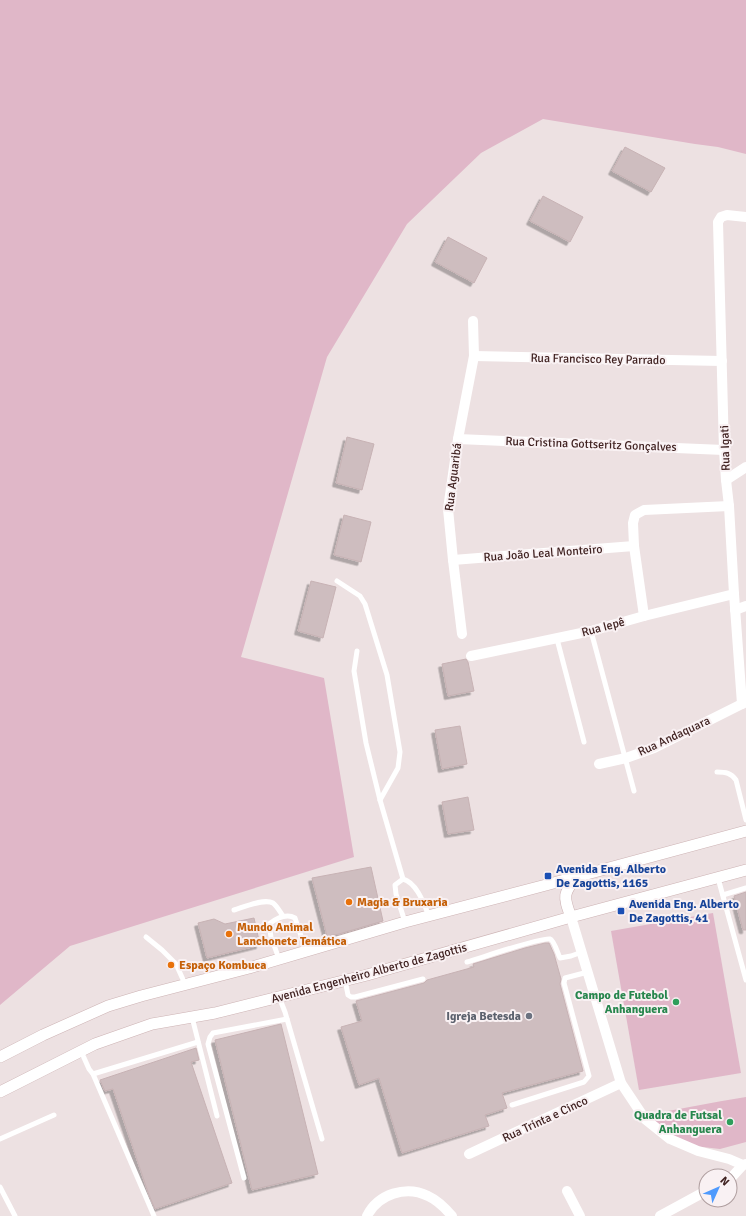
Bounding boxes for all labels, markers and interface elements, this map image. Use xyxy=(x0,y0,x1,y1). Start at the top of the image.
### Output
street label: Rua Francisco Rey Parrado xyxy=(530,351,666,368)
street label: Rua Igati xyxy=(717,425,734,471)
street label: Rua Cristina Gottseritz Gonçalves xyxy=(505,434,677,455)
street label: Rua Aguaribá xyxy=(442,442,465,512)
street label: Rua João Leal Monteiro xyxy=(483,542,603,565)
street label: Rua Iepê xyxy=(580,615,626,640)
street label: Rua Andaquara xyxy=(636,713,713,760)
place label: Avenida Eng. Alberto De Zagottis, 1165 xyxy=(556,862,666,891)
marker: Avenida Eng. Alberto De Zagottis, 1165 xyxy=(543,871,553,881)
place label: Magia & Bruxaria xyxy=(357,895,448,910)
marker: Magia & Bruxaria xyxy=(344,897,354,907)
place label: Avenida Eng. Alberto De Zagottis, 41 xyxy=(629,897,739,926)
marker: Avenida Eng. Alberto De Zagottis, 41 xyxy=(616,906,626,916)
place label: Mundo Animal Lanchonete Temática xyxy=(237,920,347,949)
marker: Mundo Animal Lanchonete Temática xyxy=(224,929,234,939)
street label: Avenida Engenheiro Alberto de Zagottis xyxy=(270,940,469,1007)
place label: Espaço Kombuca xyxy=(179,958,266,973)
marker: Espaço Kombuca xyxy=(166,960,176,970)
place label: Campo de Futebol Anhanguera xyxy=(575,988,668,1017)
marker: Campo de Futebol Anhanguera xyxy=(671,997,681,1007)
place label: Igreja Betesda xyxy=(446,1009,521,1024)
marker: Igreja Betesda xyxy=(524,1011,534,1021)
street label: Rua Trinta e Cinco xyxy=(500,1093,590,1146)
place label: Quadra de Futsal Anhanguera xyxy=(634,1108,722,1137)
marker: Quadra de Futsal Anhanguera xyxy=(725,1117,735,1127)
north arrow xyxy=(698,1168,738,1208)
text: N xyxy=(717,1174,732,1189)

